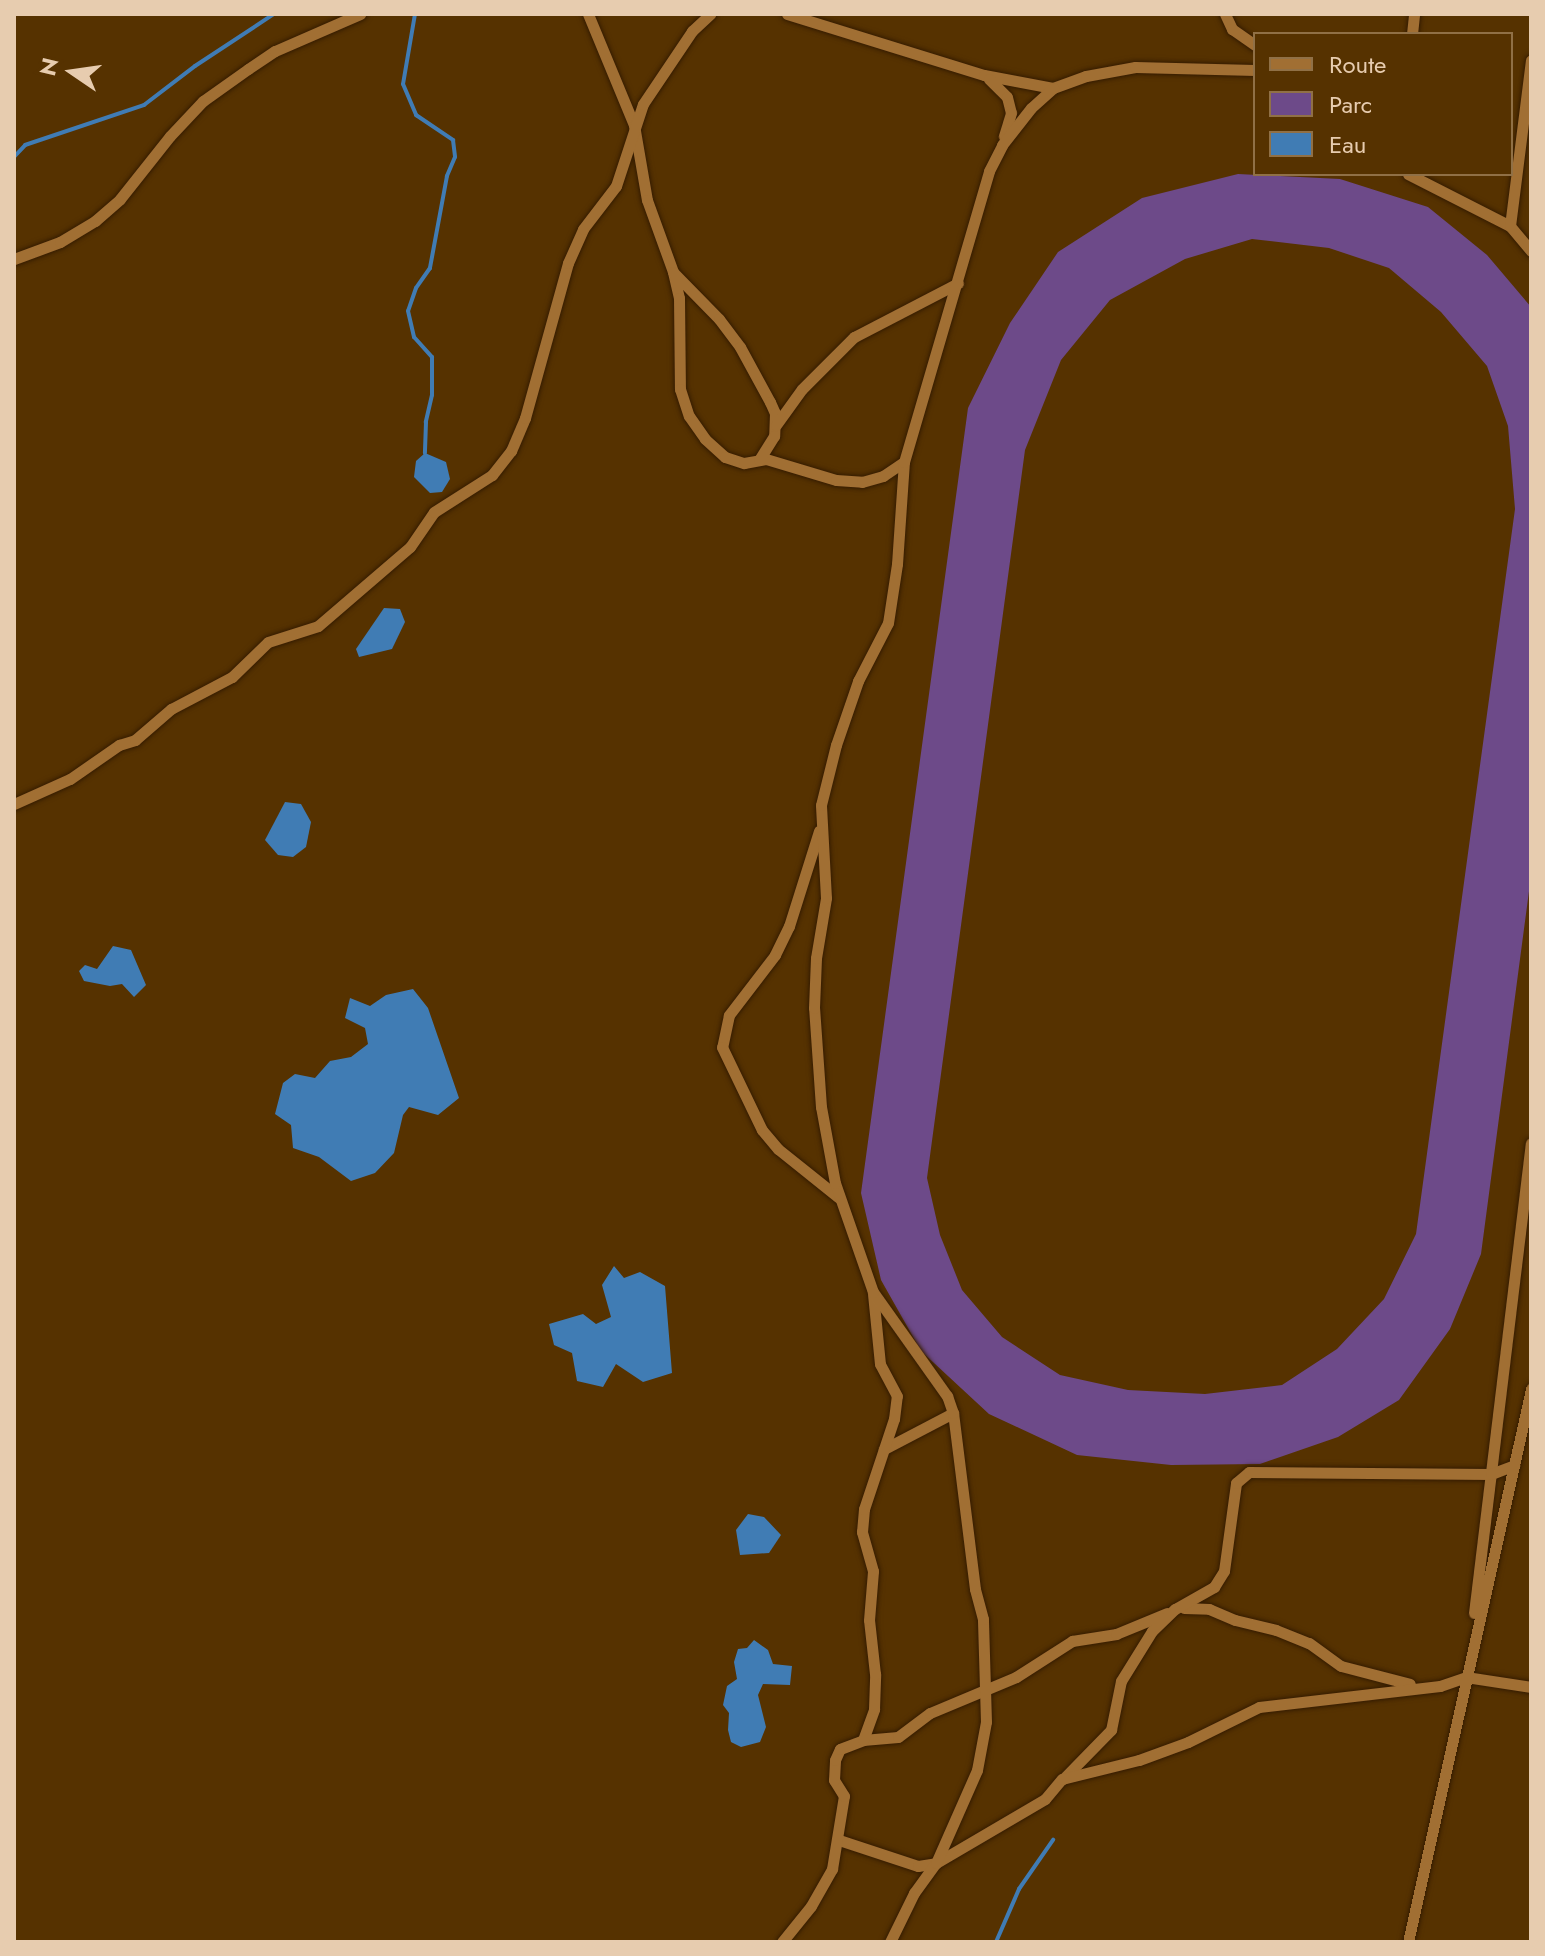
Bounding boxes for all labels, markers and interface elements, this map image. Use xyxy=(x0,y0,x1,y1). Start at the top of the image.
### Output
north arrow xyxy=(32,32,112,112)
legend xyxy=(1253,32,1513,176)
text: Route xyxy=(1329,47,1386,82)
text: N xyxy=(31,54,66,79)
text: Parc xyxy=(1329,87,1372,122)
text: Eau xyxy=(1329,127,1366,162)

